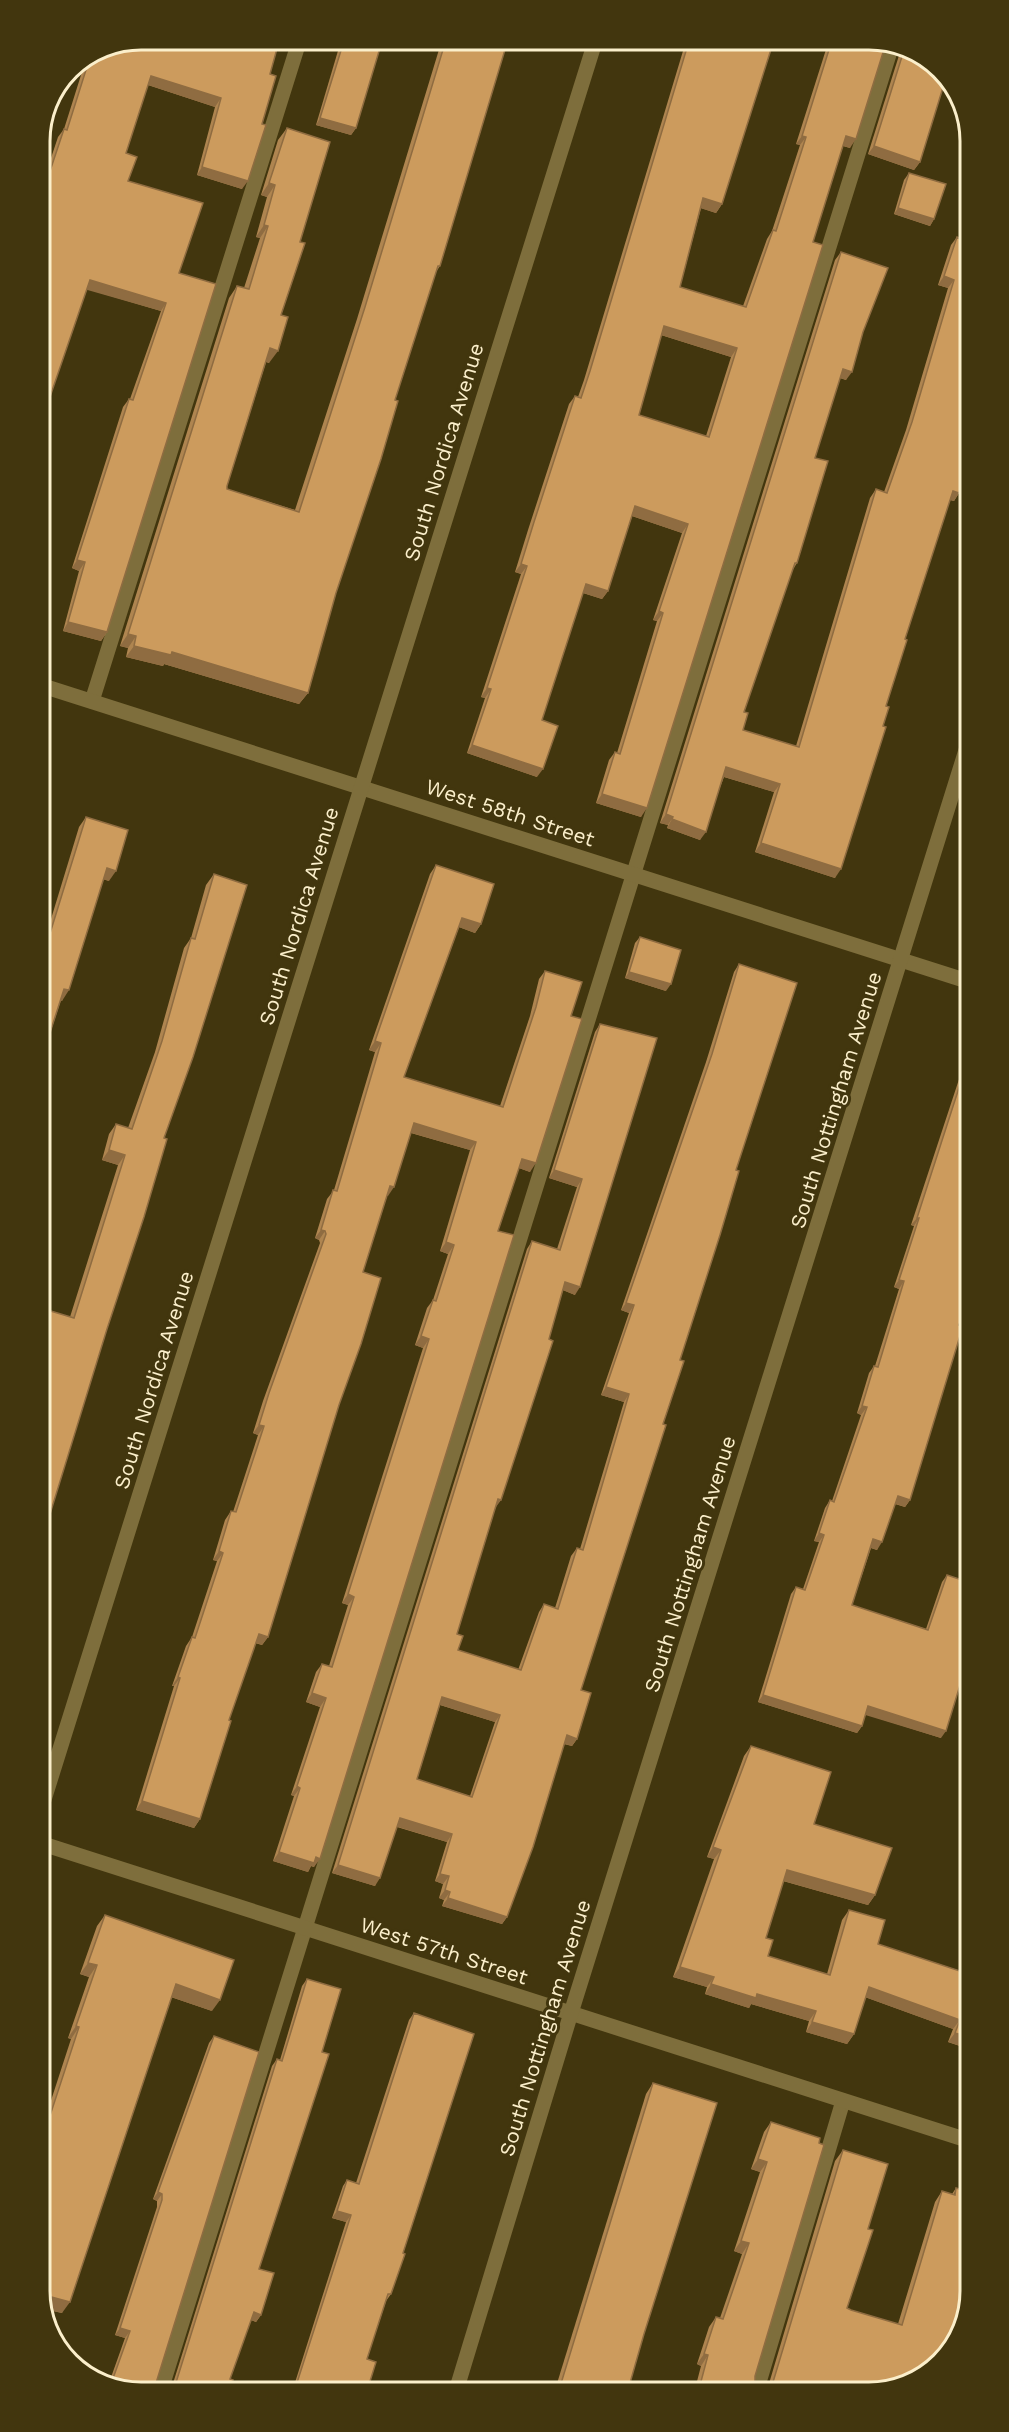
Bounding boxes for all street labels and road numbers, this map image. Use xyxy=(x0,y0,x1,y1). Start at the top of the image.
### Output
street label: South Nordica Avenue xyxy=(398,340,489,564)
street label: West 58th Street xyxy=(423,773,598,852)
street label: South Nordica Avenue xyxy=(253,804,344,1028)
street label: South Nottingham Avenue xyxy=(785,968,887,1231)
street label: South Nordica Avenue xyxy=(108,1268,199,1492)
street label: South Nottingham Avenue xyxy=(639,1432,741,1695)
street label: South Nottingham Avenue xyxy=(494,1896,596,2159)
street label: West 57th Street xyxy=(357,1912,531,1989)

